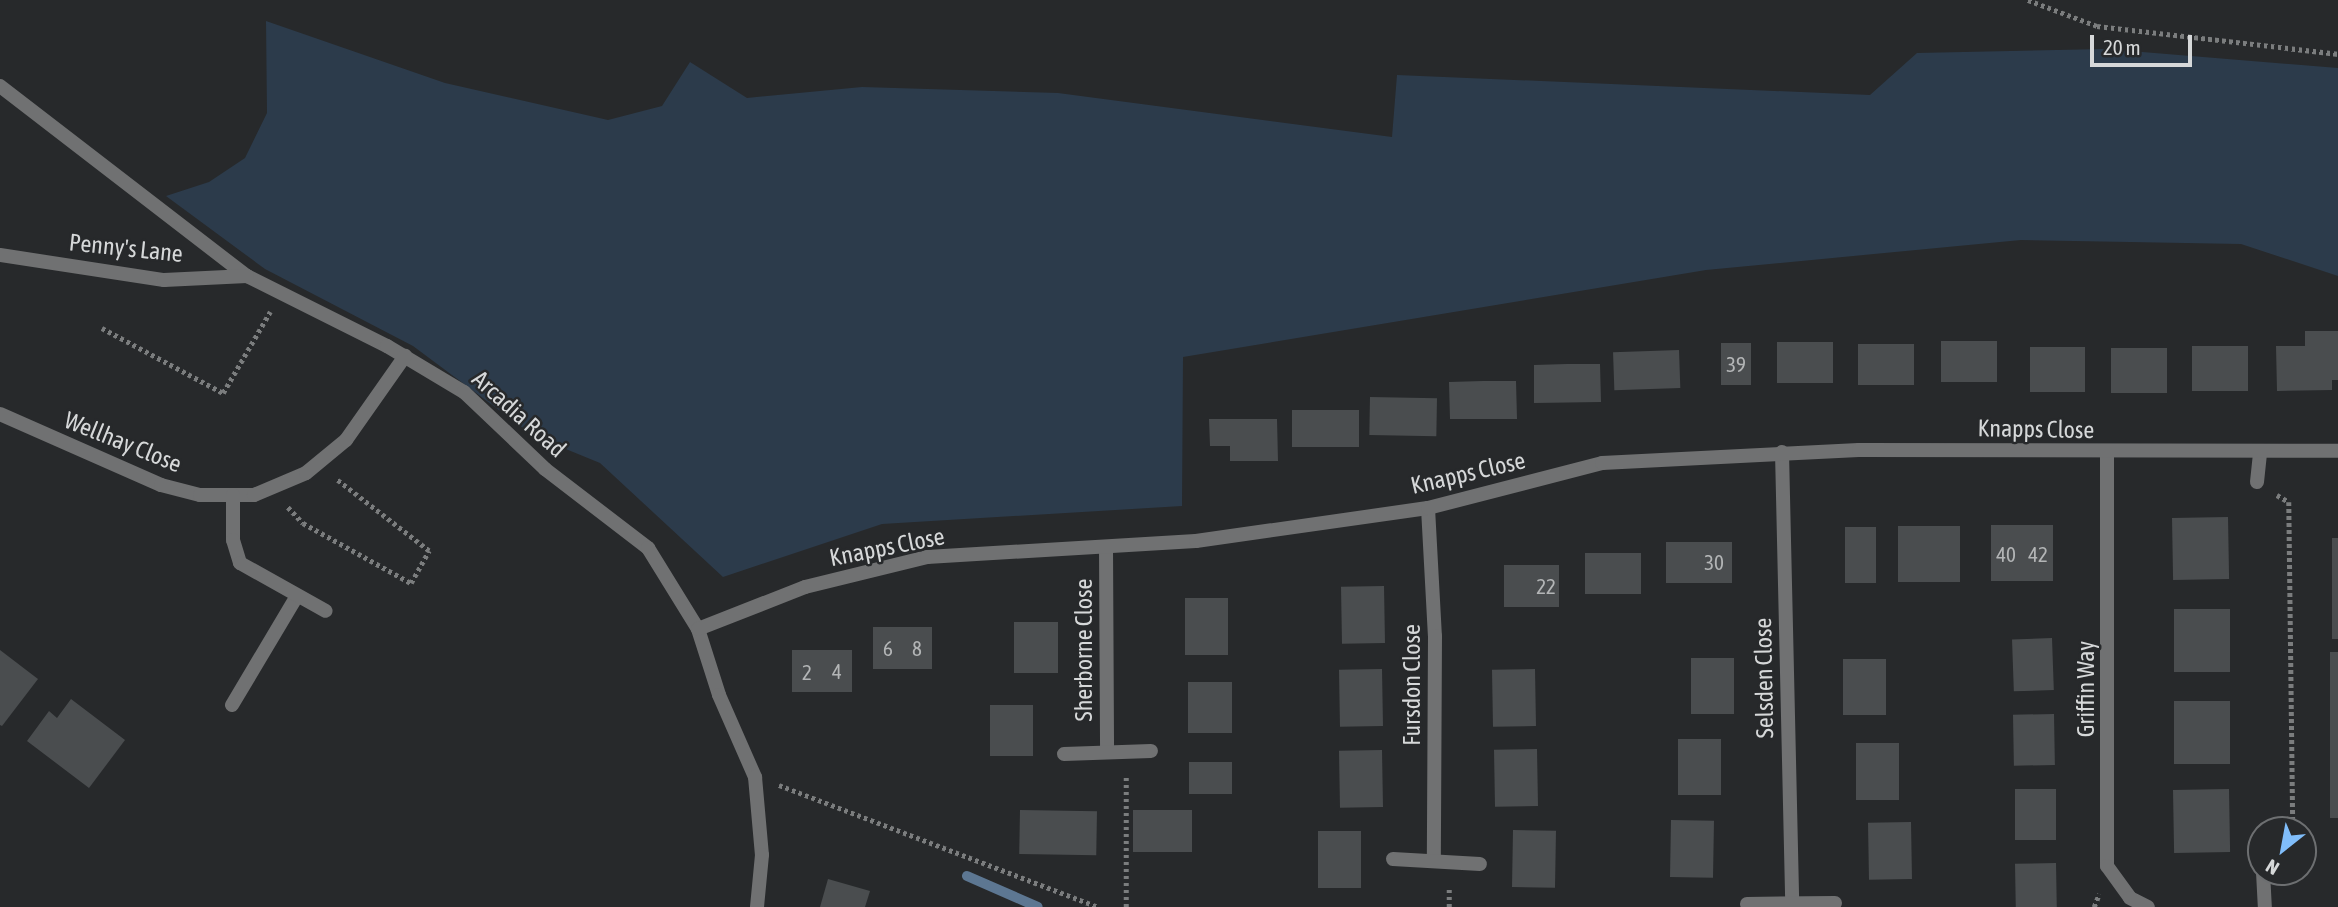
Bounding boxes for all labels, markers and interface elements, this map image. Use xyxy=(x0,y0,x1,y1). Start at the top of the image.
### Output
scale bar xyxy=(2093,21,2194,65)
text: 20 m xyxy=(2103,35,2141,59)
street label: Penny's Lane xyxy=(68,228,184,268)
house number: 39 xyxy=(1726,351,1746,377)
street label: Arcadia Road xyxy=(466,364,572,464)
street label: Wellhay Close xyxy=(60,405,186,479)
street label: Knapps Close xyxy=(1977,414,2095,444)
street label: Knapps Close xyxy=(1408,446,1528,500)
street label: Knapps Close xyxy=(827,522,947,572)
house number: 40 xyxy=(1996,541,2016,567)
house number: 42 xyxy=(2028,541,2048,567)
house number: 30 xyxy=(1704,549,1724,575)
house number: 22 xyxy=(1536,573,1556,599)
street label: Sherborne Close xyxy=(1070,579,1098,721)
street label: Selsden Close xyxy=(1749,617,1779,739)
street label: Fursdon Close xyxy=(1398,624,1426,746)
house number: 6 xyxy=(883,635,893,661)
house number: 8 xyxy=(912,635,922,661)
street label: Griffin Way xyxy=(2072,641,2100,737)
house number: 4 xyxy=(832,658,842,684)
house number: 2 xyxy=(802,659,812,685)
north arrow xyxy=(2247,816,2317,886)
text: N xyxy=(2262,855,2283,880)

